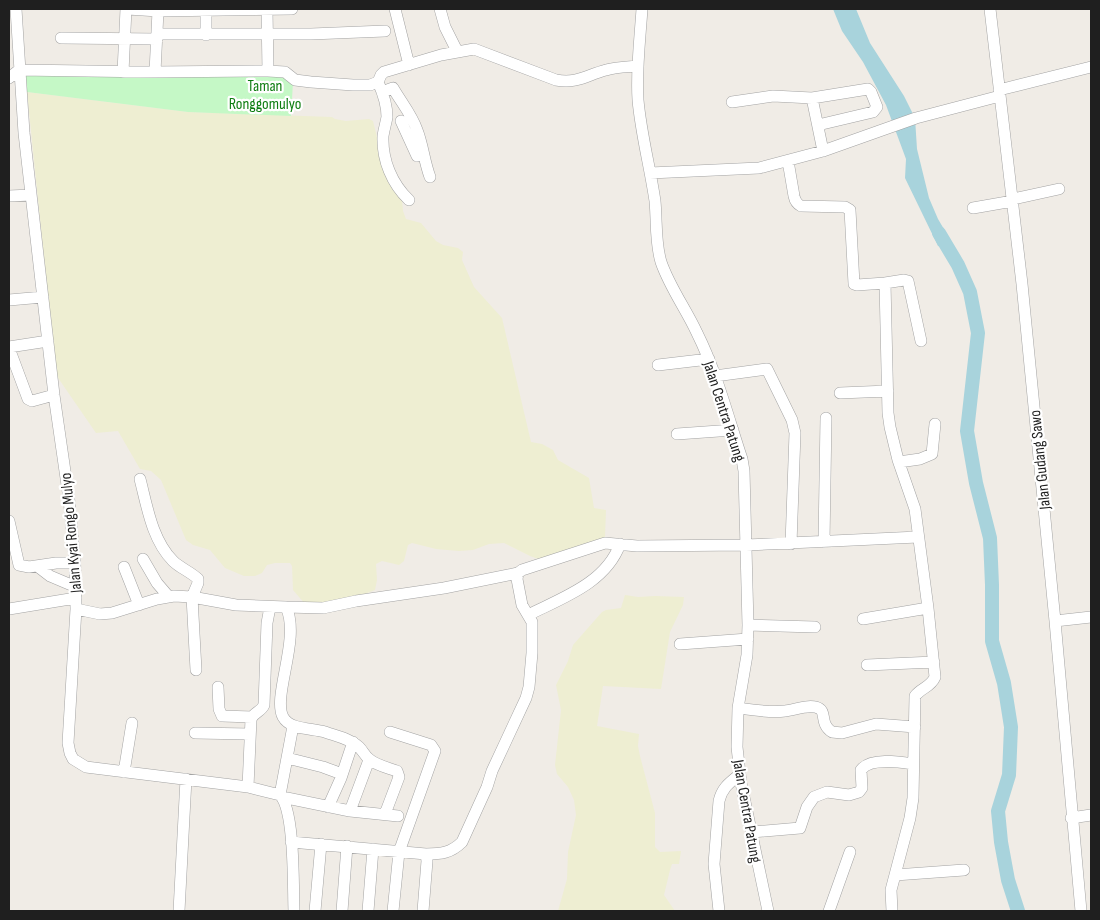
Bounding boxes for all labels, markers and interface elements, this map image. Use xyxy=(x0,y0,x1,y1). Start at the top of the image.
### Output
park label: Taman Ronggomulyo xyxy=(229,77,301,114)
street label: Jalan Centra Patung xyxy=(698,358,749,464)
street label: Jalan Gudang Sawo xyxy=(1026,409,1055,511)
street label: Jalan Kyai Rongo Mulyo xyxy=(57,472,86,595)
street label: Jalan Centra Patung xyxy=(728,757,765,864)

